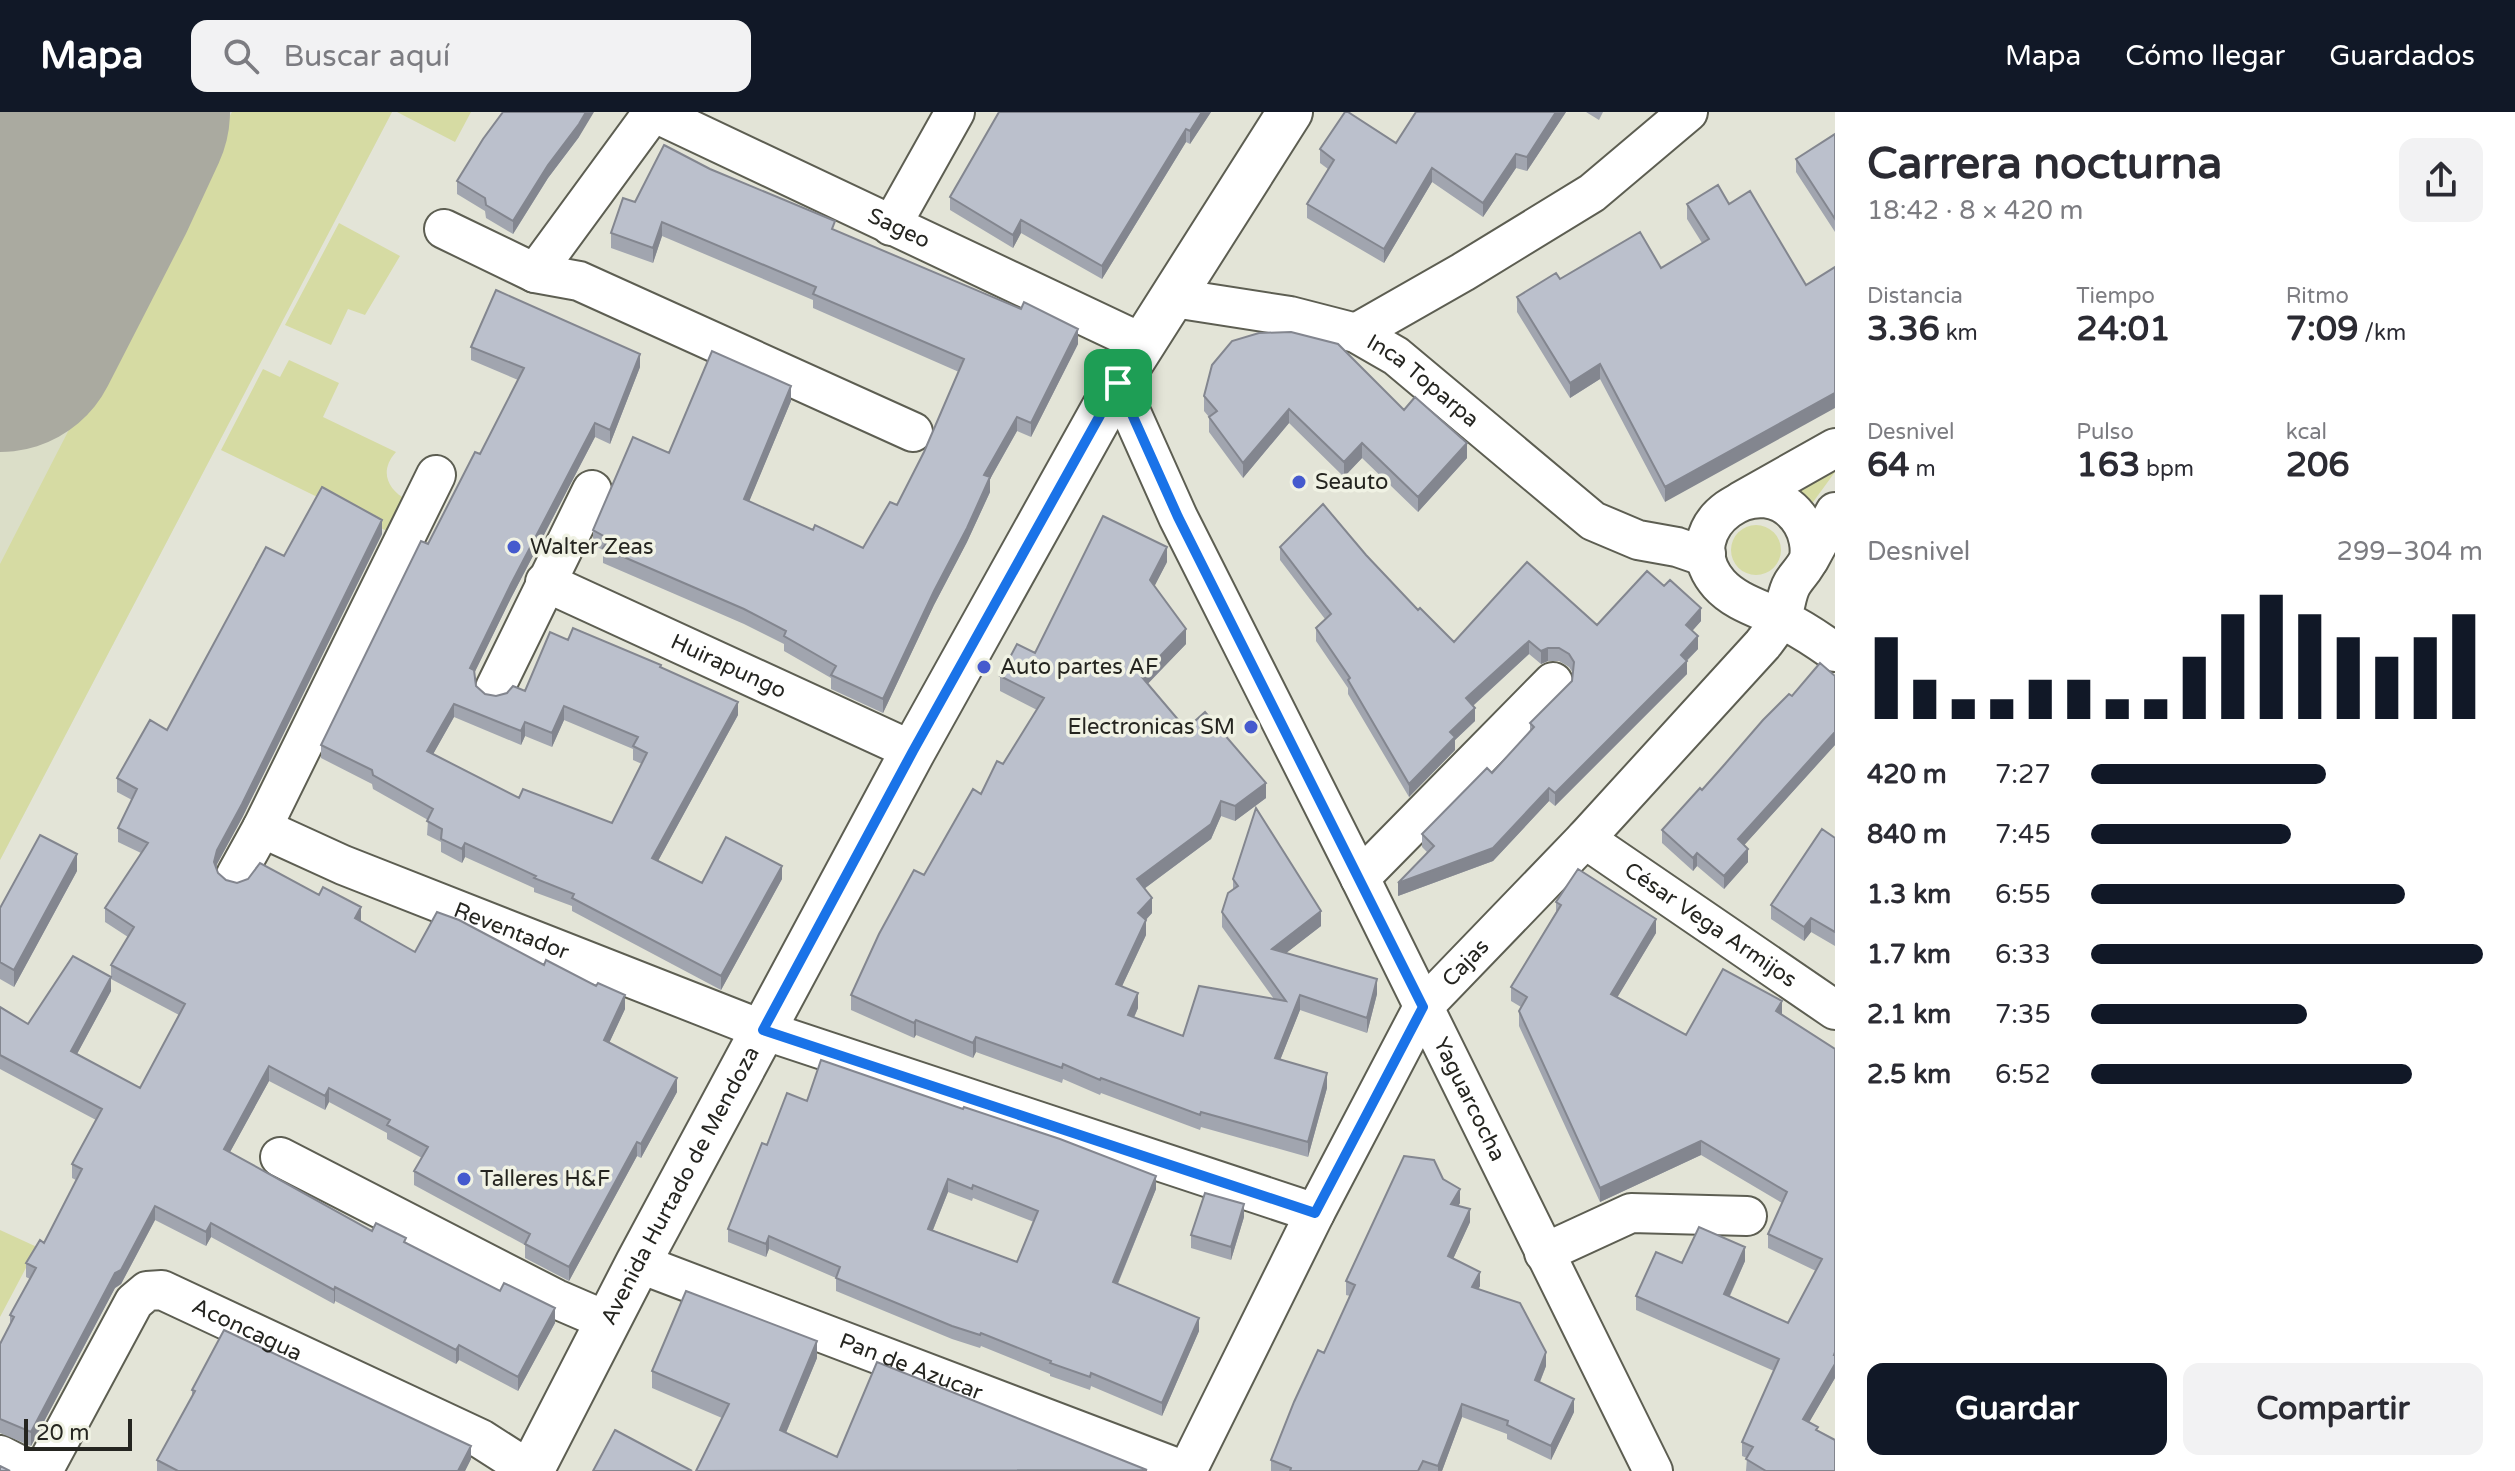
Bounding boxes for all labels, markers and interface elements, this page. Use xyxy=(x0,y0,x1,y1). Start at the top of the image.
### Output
search box xyxy=(191,20,751,92)
text: Mapa xyxy=(40,33,143,79)
icon: search xyxy=(219,34,263,78)
text: Buscar aquí xyxy=(283,38,450,75)
text: Mapa xyxy=(2005,39,2081,73)
text: Cómo llegar xyxy=(2125,39,2285,73)
text: Guardados xyxy=(2329,39,2475,73)
text: Carrera nocturna xyxy=(1867,138,2222,191)
button: share xyxy=(2399,138,2483,222)
text: 18:42 · 8 × 420 m xyxy=(1867,195,2083,226)
street label: Sageo xyxy=(864,202,934,254)
text: Distancia xyxy=(1867,283,1963,309)
text: Tiempo xyxy=(2076,283,2155,309)
text: Ritmo xyxy=(2286,283,2349,309)
text: 3.36 xyxy=(1867,309,1940,350)
text: 24:01 xyxy=(2076,309,2171,350)
text: 7:09 xyxy=(2286,309,2359,350)
text: km xyxy=(1940,320,1978,346)
text: /km xyxy=(2359,320,2406,346)
street label: Inca Toparpa xyxy=(1362,329,1484,433)
pin xyxy=(1084,349,1152,417)
icon: arrive xyxy=(1096,361,1140,405)
text: Desnivel xyxy=(1867,419,1954,445)
text: Pulso xyxy=(2076,419,2134,445)
text: kcal xyxy=(2286,419,2327,445)
text: 64 xyxy=(1867,445,1910,486)
text: 163 xyxy=(2076,445,2140,486)
text: 206 xyxy=(2286,445,2350,486)
text: m xyxy=(1910,456,1936,482)
text: bpm xyxy=(2140,456,2194,482)
place label: Seauto xyxy=(1315,469,1388,495)
marker: Seauto xyxy=(1290,473,1308,491)
place label: Walter Zeas xyxy=(530,534,653,560)
text: Desnivel xyxy=(1867,536,1970,567)
text: 299–304 m xyxy=(2337,536,2483,567)
marker: Walter Zeas xyxy=(505,538,523,556)
street label: Huirapungo xyxy=(667,629,790,704)
place label: Auto partes AF xyxy=(1000,654,1158,680)
marker: Auto partes AF xyxy=(975,658,993,676)
place label: Electronicas SM xyxy=(1067,714,1235,740)
marker: Electronicas SM xyxy=(1242,718,1260,736)
text: 420 m xyxy=(1867,759,1947,790)
text: 7:27 xyxy=(1995,759,2051,790)
text: 840 m xyxy=(1867,819,1947,850)
text: 7:45 xyxy=(1995,819,2051,850)
street label: César Vega Armijos xyxy=(1619,857,1802,993)
text: 1.3 km xyxy=(1867,879,1951,910)
text: 6:55 xyxy=(1995,879,2051,910)
street label: Reventador xyxy=(450,897,573,966)
street label: Cajas xyxy=(1437,934,1494,992)
text: 1.7 km xyxy=(1867,939,1951,970)
text: 6:33 xyxy=(1995,939,2051,970)
text: 2.1 km xyxy=(1867,999,1951,1030)
text: 7:35 xyxy=(1995,999,2051,1030)
street label: Yaguarcocha xyxy=(1428,1033,1511,1166)
street label: Avenida Hurtado de Mendoza xyxy=(595,1042,765,1329)
text: 2.5 km xyxy=(1867,1059,1951,1090)
text: 6:52 xyxy=(1995,1059,2051,1090)
place label: Talleres H&F xyxy=(480,1166,610,1192)
marker: Talleres H&F xyxy=(455,1170,473,1188)
street label: Aconcagua xyxy=(188,1293,306,1367)
street label: Pan de Azucar xyxy=(836,1328,987,1406)
button: Guardar xyxy=(1867,1363,2167,1455)
button: Compartir xyxy=(2183,1363,2483,1455)
scale bar xyxy=(24,1415,132,1451)
text: 20 m xyxy=(36,1420,90,1446)

